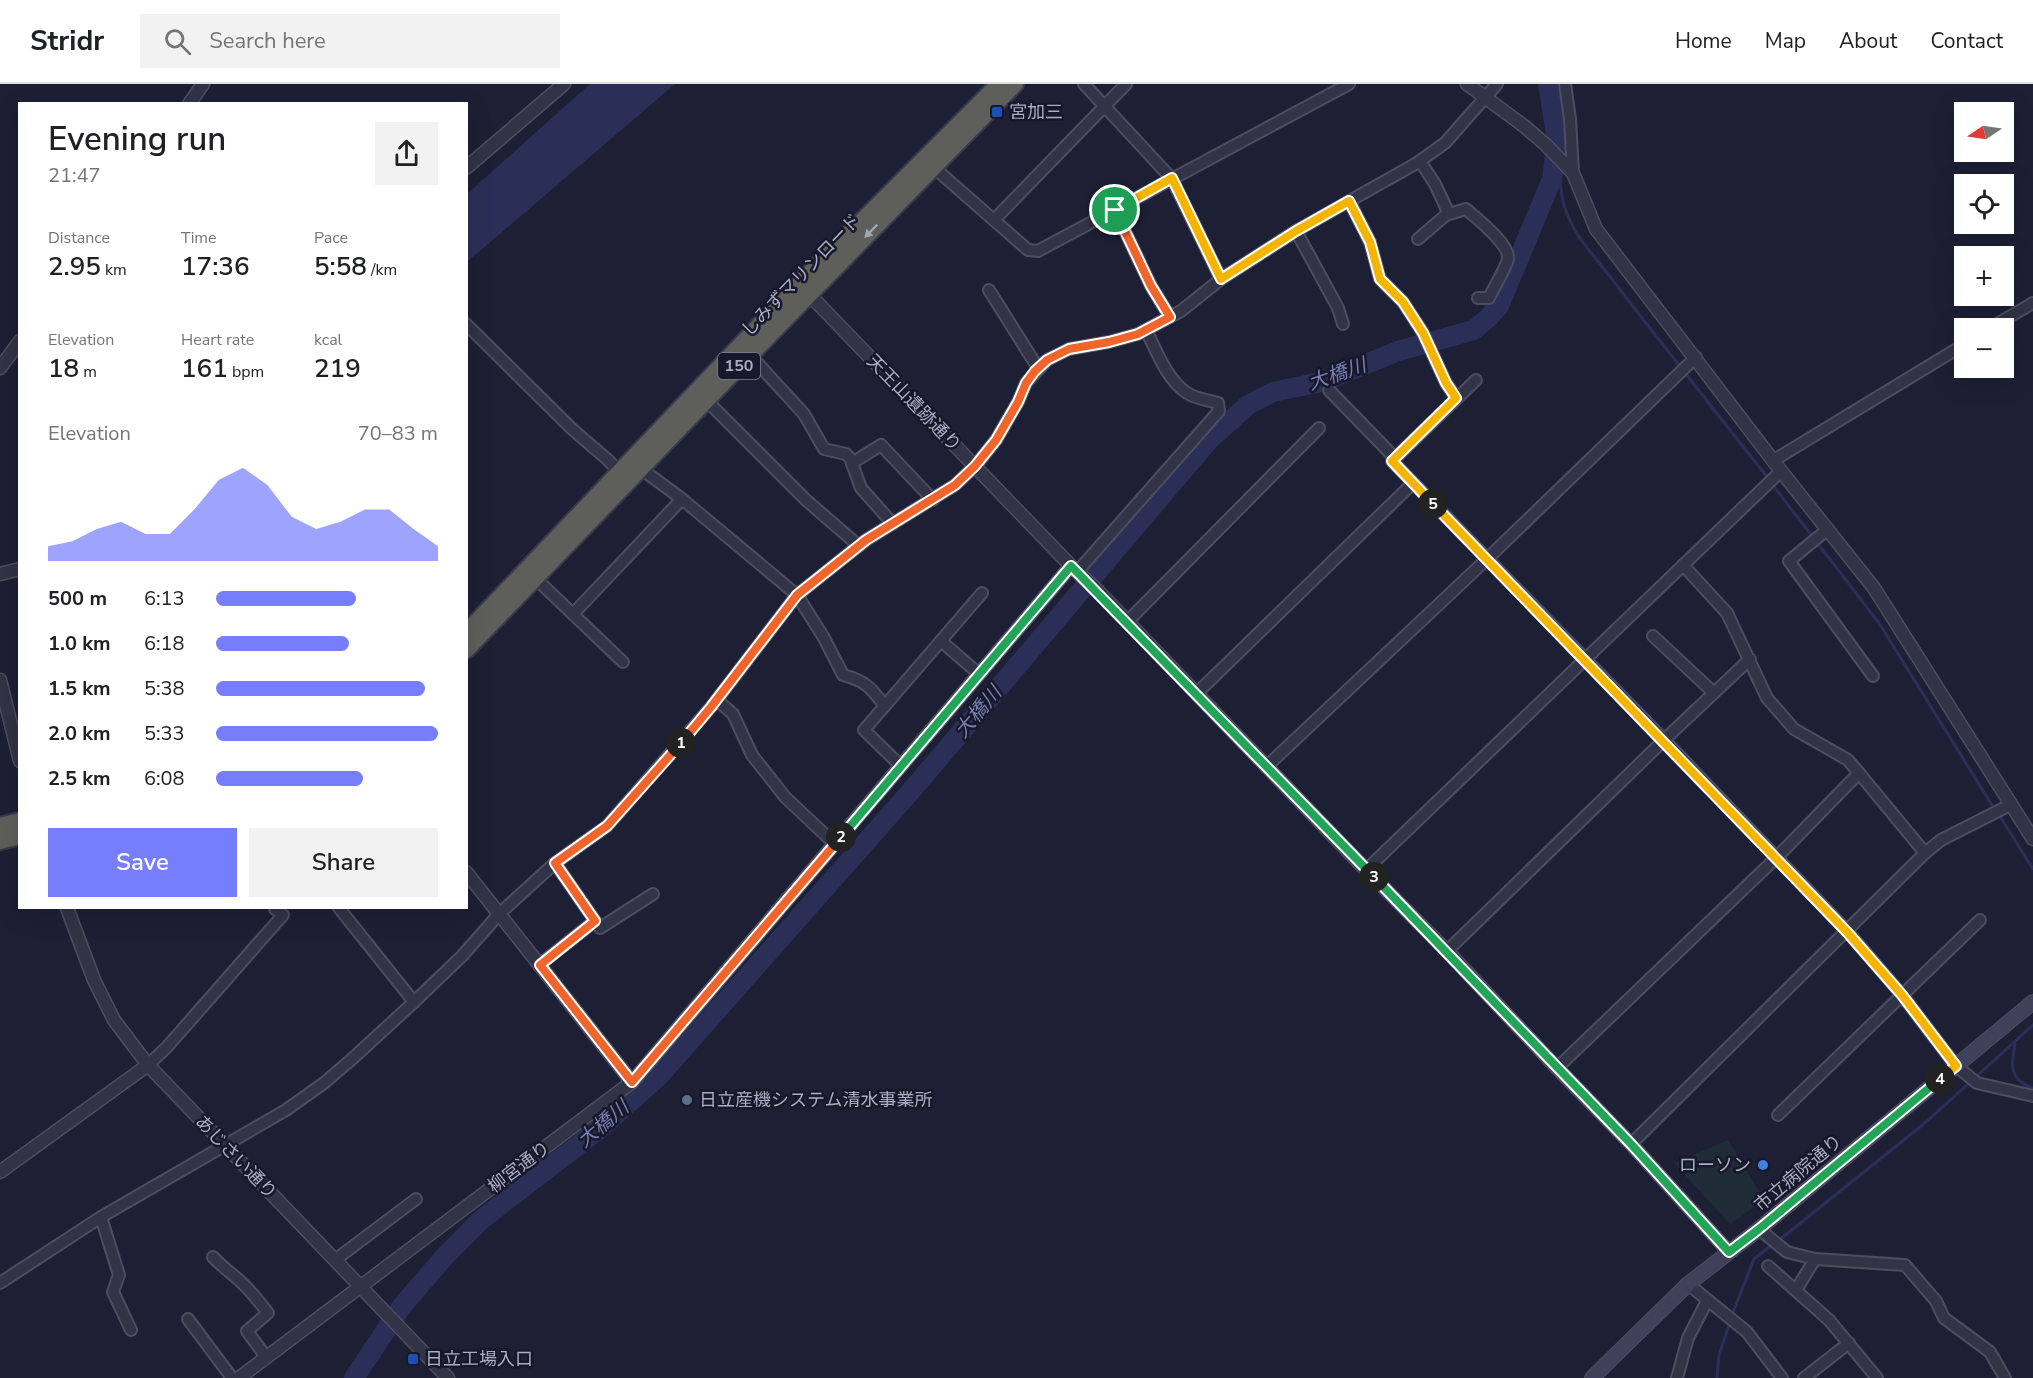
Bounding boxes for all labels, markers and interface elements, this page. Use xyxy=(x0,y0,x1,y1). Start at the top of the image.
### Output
search box xyxy=(140,14,560,68)
text: Stridr xyxy=(30,22,104,60)
icon: search xyxy=(161,25,194,58)
text: Search here xyxy=(209,26,326,56)
text: Home xyxy=(1675,27,1732,55)
text: Map xyxy=(1765,27,1806,55)
text: About xyxy=(1839,27,1897,55)
text: Contact xyxy=(1930,27,2003,55)
place label: 宮加三 xyxy=(1009,100,1063,124)
north arrow xyxy=(1954,102,2014,162)
map controls xyxy=(1954,102,2014,378)
marker: 宮加三 xyxy=(990,105,1004,119)
text: Evening run xyxy=(48,117,226,162)
button: share xyxy=(375,122,438,185)
text: 21:47 xyxy=(48,162,101,189)
button: locate xyxy=(1954,174,2014,234)
pin xyxy=(1089,184,1140,235)
icon: arrive xyxy=(1098,193,1131,226)
street label: しみずマリンロード xyxy=(736,208,866,342)
one-way arrow xyxy=(865,223,879,237)
text: Distance xyxy=(48,227,110,249)
text: Time xyxy=(181,227,217,249)
text: Pace xyxy=(314,227,348,249)
button: + xyxy=(1954,246,2014,306)
text: 2.95 xyxy=(48,249,101,284)
text: 17:36 xyxy=(181,249,250,284)
text: 5:58 xyxy=(314,249,367,284)
text: km xyxy=(101,259,127,281)
text: /km xyxy=(367,259,397,281)
button: − xyxy=(1954,318,2014,378)
text: Elevation xyxy=(48,329,114,351)
text: Heart rate xyxy=(181,329,254,351)
text: kcal xyxy=(314,329,342,351)
street label: 天王山遺跡通り xyxy=(862,349,966,457)
text: 18 xyxy=(48,351,79,386)
text: 161 xyxy=(181,351,228,386)
text: 219 xyxy=(314,351,361,386)
water label: 大橋川 xyxy=(1304,351,1372,397)
road number: 150 xyxy=(718,353,760,379)
text: m xyxy=(79,361,97,383)
text: bpm xyxy=(228,361,264,383)
text: Elevation xyxy=(48,420,131,447)
text: 70–83 m xyxy=(358,420,438,447)
pin: 5 xyxy=(1418,489,1448,519)
text: 5 xyxy=(1428,493,1438,515)
text: 500 m xyxy=(48,585,107,612)
text: 6:13 xyxy=(144,585,185,612)
text: 1.0 km xyxy=(48,630,111,657)
text: 6:18 xyxy=(144,630,185,657)
text: 1.5 km xyxy=(48,675,111,702)
text: 5:38 xyxy=(144,675,185,702)
water label: 大橋川 xyxy=(948,679,1009,744)
text: 2.0 km xyxy=(48,720,111,747)
text: 5:33 xyxy=(144,720,185,747)
pin: 1 xyxy=(666,728,696,758)
text: 1 xyxy=(676,732,686,754)
text: 2.5 km xyxy=(48,765,111,792)
text: 6:08 xyxy=(144,765,185,792)
pin: 2 xyxy=(826,822,856,852)
text: 2 xyxy=(836,826,846,848)
button: Save xyxy=(48,828,237,897)
button: Share xyxy=(249,828,438,897)
pin: 3 xyxy=(1359,862,1389,892)
text: 3 xyxy=(1369,866,1379,888)
pin: 4 xyxy=(1925,1064,1955,1094)
text: 4 xyxy=(1935,1068,1945,1090)
place label: 日立産機システム清水事業所 xyxy=(699,1088,932,1112)
water label: 大橋川 xyxy=(571,1093,636,1154)
marker: 日立産機システム清水事業所 xyxy=(680,1093,694,1107)
street label: あじさい通り xyxy=(190,1110,282,1204)
street label: 市立病院通り xyxy=(1749,1129,1847,1217)
street label: 柳宮通り xyxy=(483,1136,555,1198)
place label: ローソン xyxy=(1679,1153,1751,1177)
marker: ローソン xyxy=(1756,1158,1770,1172)
place label: 日立工場入口 xyxy=(425,1347,533,1371)
marker: 日立工場入口 xyxy=(406,1352,420,1366)

